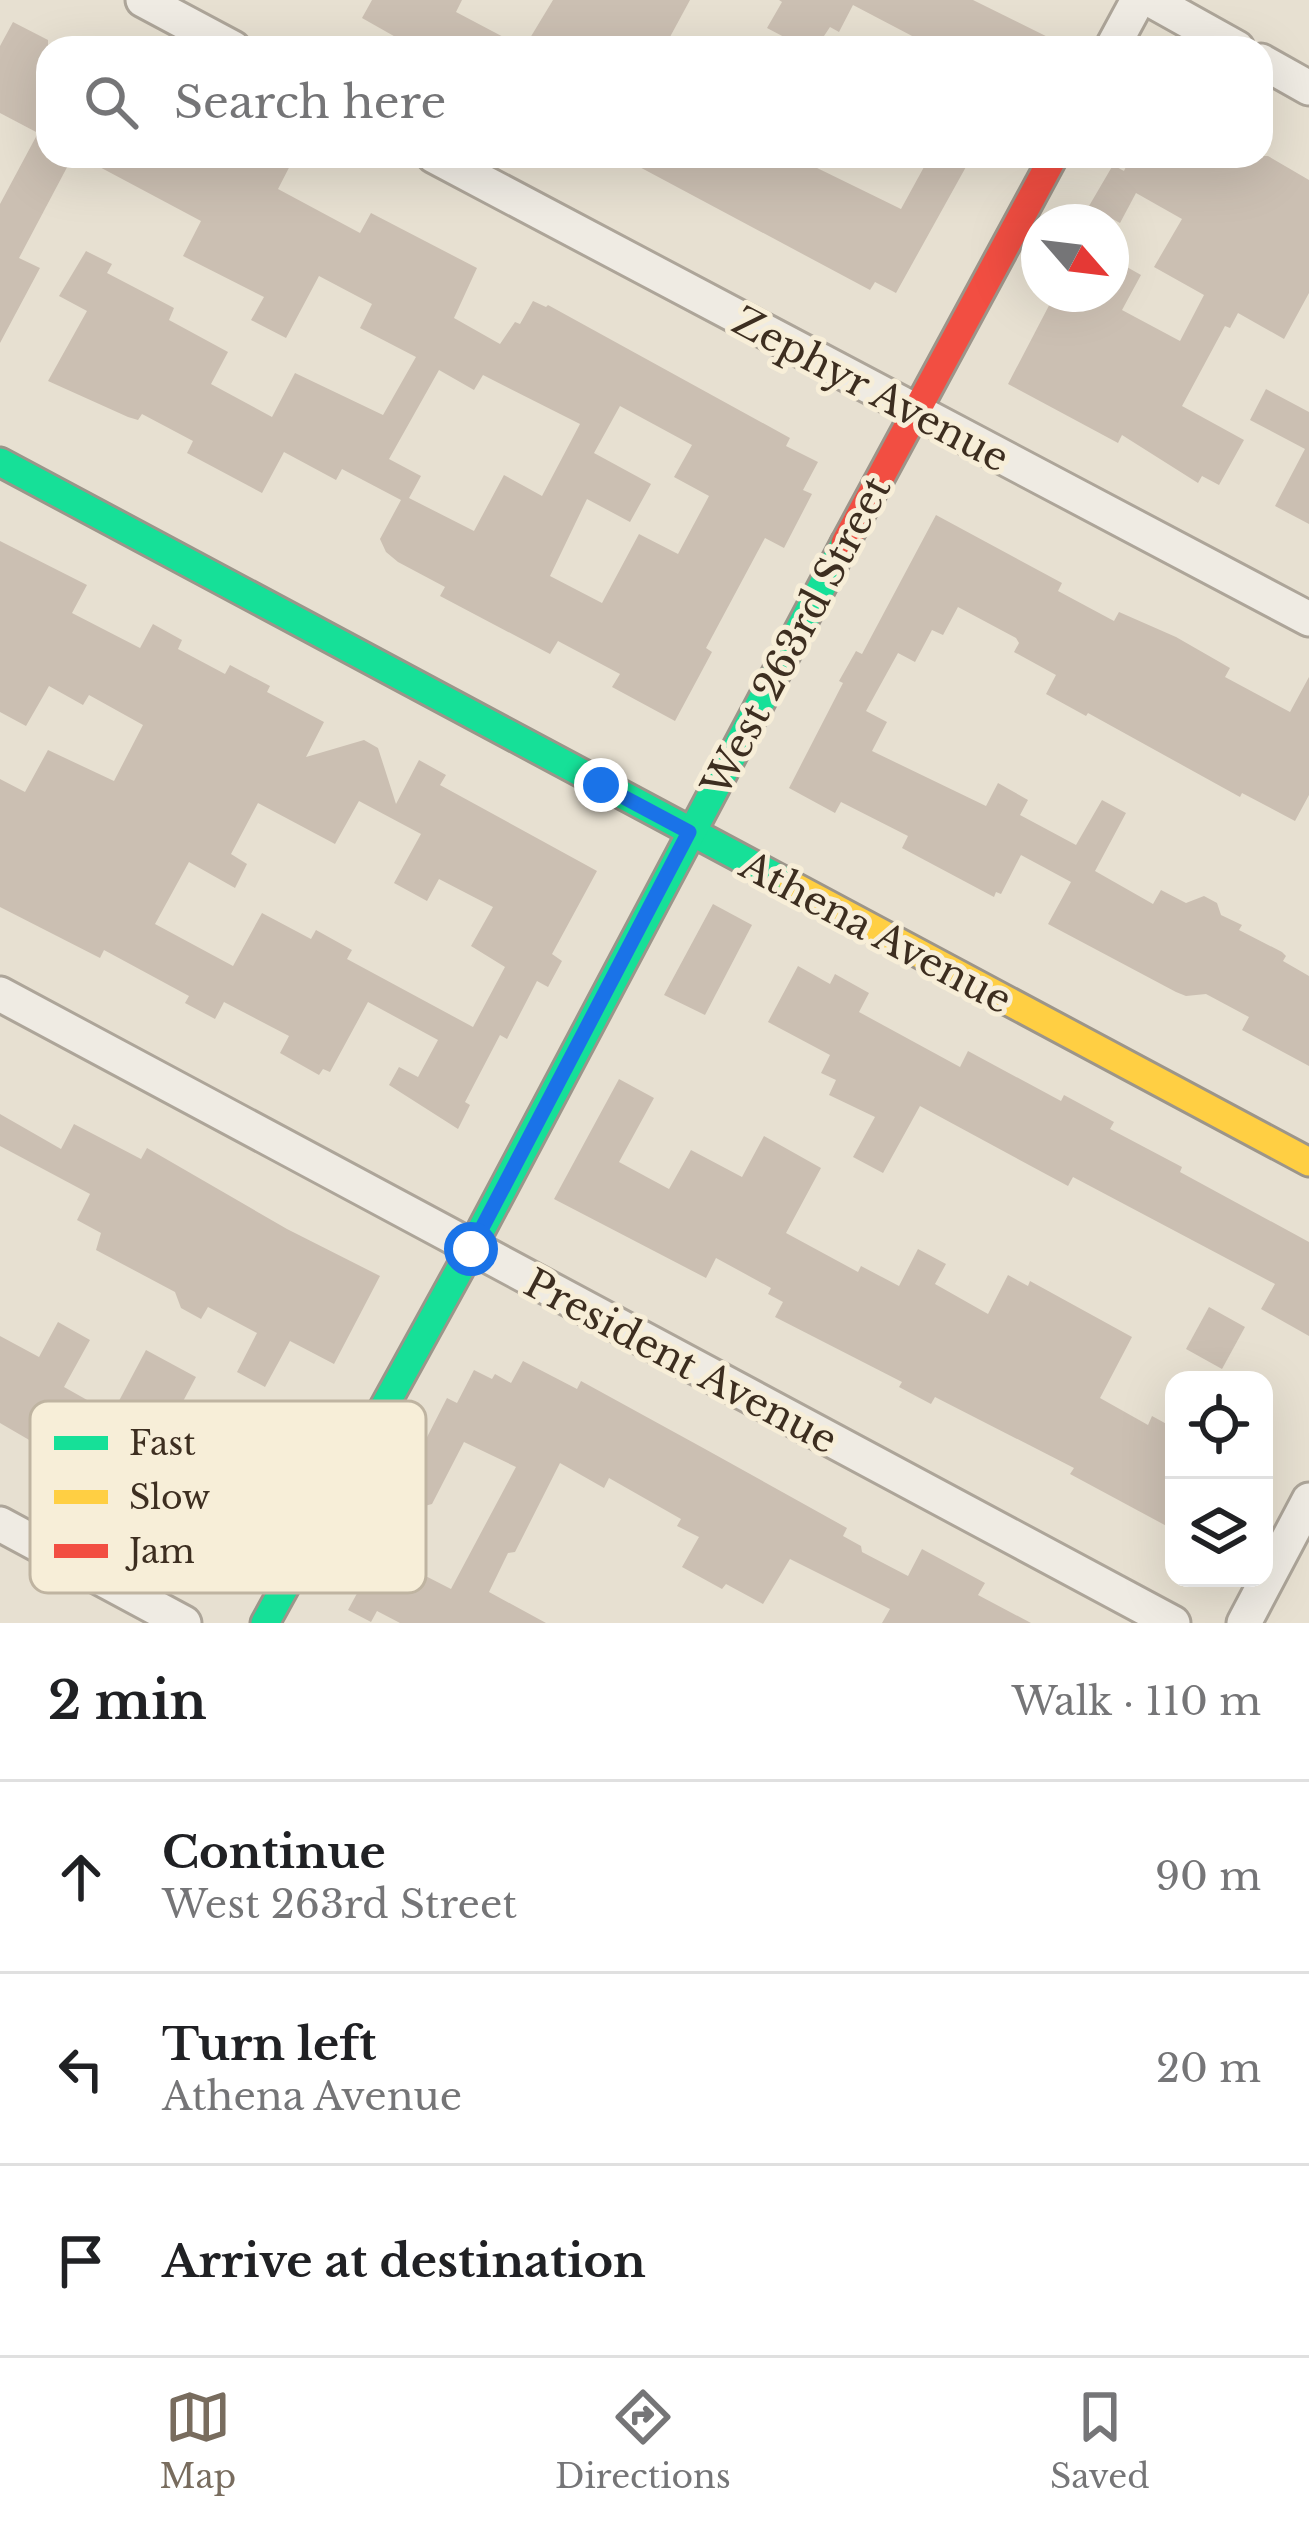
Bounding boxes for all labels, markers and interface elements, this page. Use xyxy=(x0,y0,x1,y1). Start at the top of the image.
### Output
search box xyxy=(36,36,1273,168)
icon: search xyxy=(78,69,144,135)
text: Search here xyxy=(174,74,446,130)
north arrow xyxy=(1021,204,1129,312)
street label: Zephyr Avenue xyxy=(724,296,1017,483)
street label: West 263rd Street xyxy=(691,468,902,805)
route end xyxy=(574,758,628,812)
street label: Athena Avenue xyxy=(731,840,1020,1024)
route start xyxy=(444,1222,498,1276)
street label: President Avenue xyxy=(516,1258,845,1464)
map controls xyxy=(1165,1371,1273,1587)
button: locate xyxy=(1165,1371,1273,1479)
legend xyxy=(30,1401,426,1593)
text: Fast xyxy=(129,1423,196,1464)
text: Slow xyxy=(129,1477,210,1518)
button: layers xyxy=(1165,1479,1273,1587)
text: Jam xyxy=(125,1531,195,1572)
text: 2 min xyxy=(48,1670,207,1733)
text: Walk · 110 m xyxy=(1012,1677,1261,1726)
text: Continue xyxy=(162,1824,386,1880)
icon: ahead xyxy=(48,1844,114,1910)
text: 90 m xyxy=(1155,1852,1261,1901)
text: West 263rd Street xyxy=(162,1880,517,1929)
text: Turn left xyxy=(162,2016,376,2072)
icon: left xyxy=(48,2036,114,2102)
text: 20 m xyxy=(1156,2044,1261,2093)
text: Athena Avenue xyxy=(162,2072,462,2121)
icon: arrive xyxy=(48,2228,114,2294)
text: Arrive at destination xyxy=(162,2233,646,2289)
tab: Map xyxy=(160,2384,236,2497)
tab: Directions xyxy=(555,2384,731,2497)
tab: Saved xyxy=(1050,2384,1149,2497)

